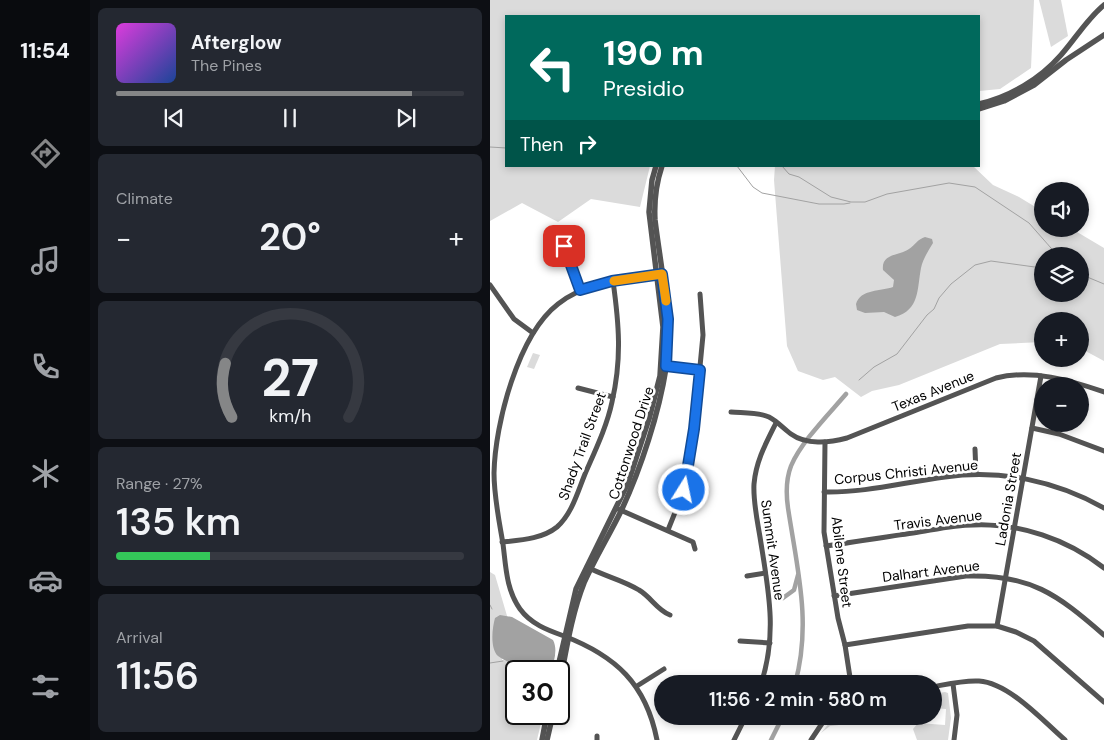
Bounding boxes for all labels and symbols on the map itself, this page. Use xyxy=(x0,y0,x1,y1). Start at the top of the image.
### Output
pin xyxy=(543,225,585,267)
street label: Texas Avenue xyxy=(889,366,977,416)
street label: Cottonwood Drive xyxy=(604,384,658,502)
street label: Shady Trail Street xyxy=(554,389,610,503)
street label: Ladonia Street xyxy=(991,451,1025,547)
street label: Corpus Christi Avenue xyxy=(833,455,979,489)
position arrow xyxy=(657,463,709,515)
street label: Summit Avenue xyxy=(757,499,789,601)
street label: Travis Avenue xyxy=(893,506,983,534)
street label: Abilene Street xyxy=(827,515,857,609)
street label: Dalhart Avenue xyxy=(881,556,981,586)
speed limit sign: 30 xyxy=(505,660,570,725)

